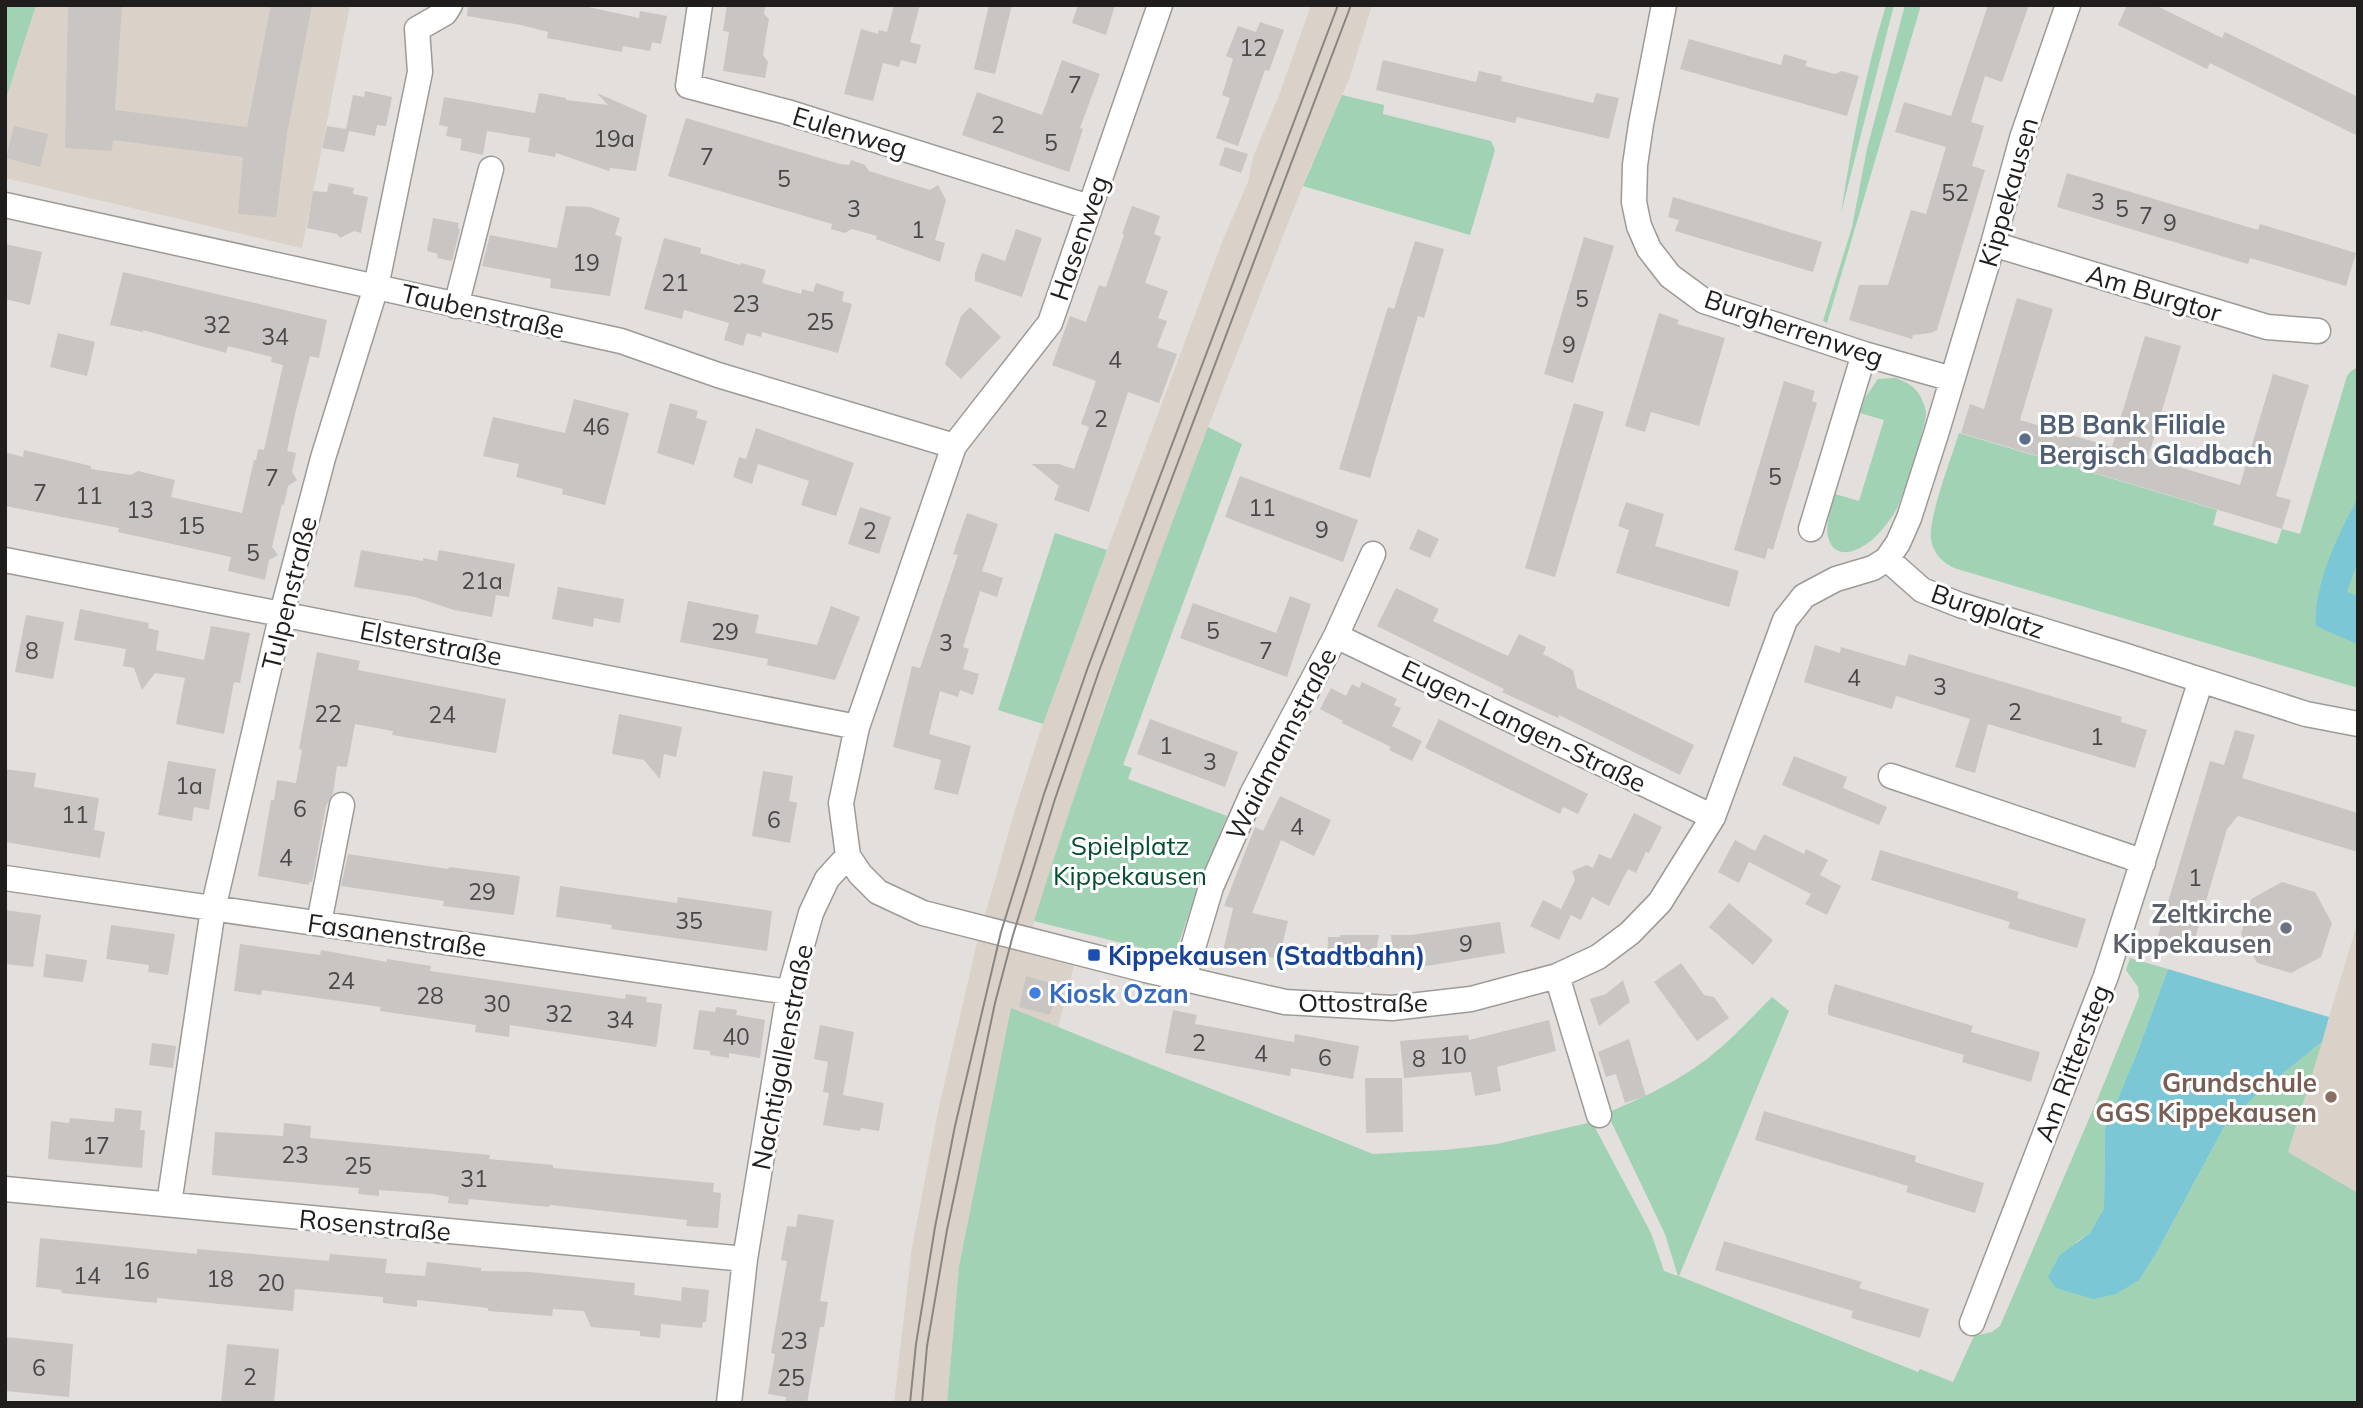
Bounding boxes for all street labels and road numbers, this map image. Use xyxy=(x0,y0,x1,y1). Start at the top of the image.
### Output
street label: Eulenweg xyxy=(789,99,911,165)
street label: Kippekausen xyxy=(1971,113,2045,271)
street label: Hasenweg xyxy=(1042,171,1116,305)
street label: Am Burgtor xyxy=(2082,257,2226,329)
street label: Taubenstraße xyxy=(398,276,568,346)
street label: Burgherrenweg xyxy=(1700,282,1888,374)
street label: Tulpenstraße xyxy=(254,513,324,673)
street label: Burgplatz xyxy=(1927,576,2049,646)
street label: Elsterstraße xyxy=(357,613,505,673)
street label: Waidmannstraße xyxy=(1218,642,1344,846)
street label: Eugen-Langen-Straße xyxy=(1396,652,1652,800)
street label: Fasanenstraße xyxy=(305,906,489,964)
street label: Nachtigallenstraße xyxy=(744,942,820,1172)
street label: Am Rittersteg xyxy=(2027,980,2117,1146)
street label: Ottostraße xyxy=(1298,986,1428,1019)
street label: Rosenstraße xyxy=(298,1202,452,1248)

